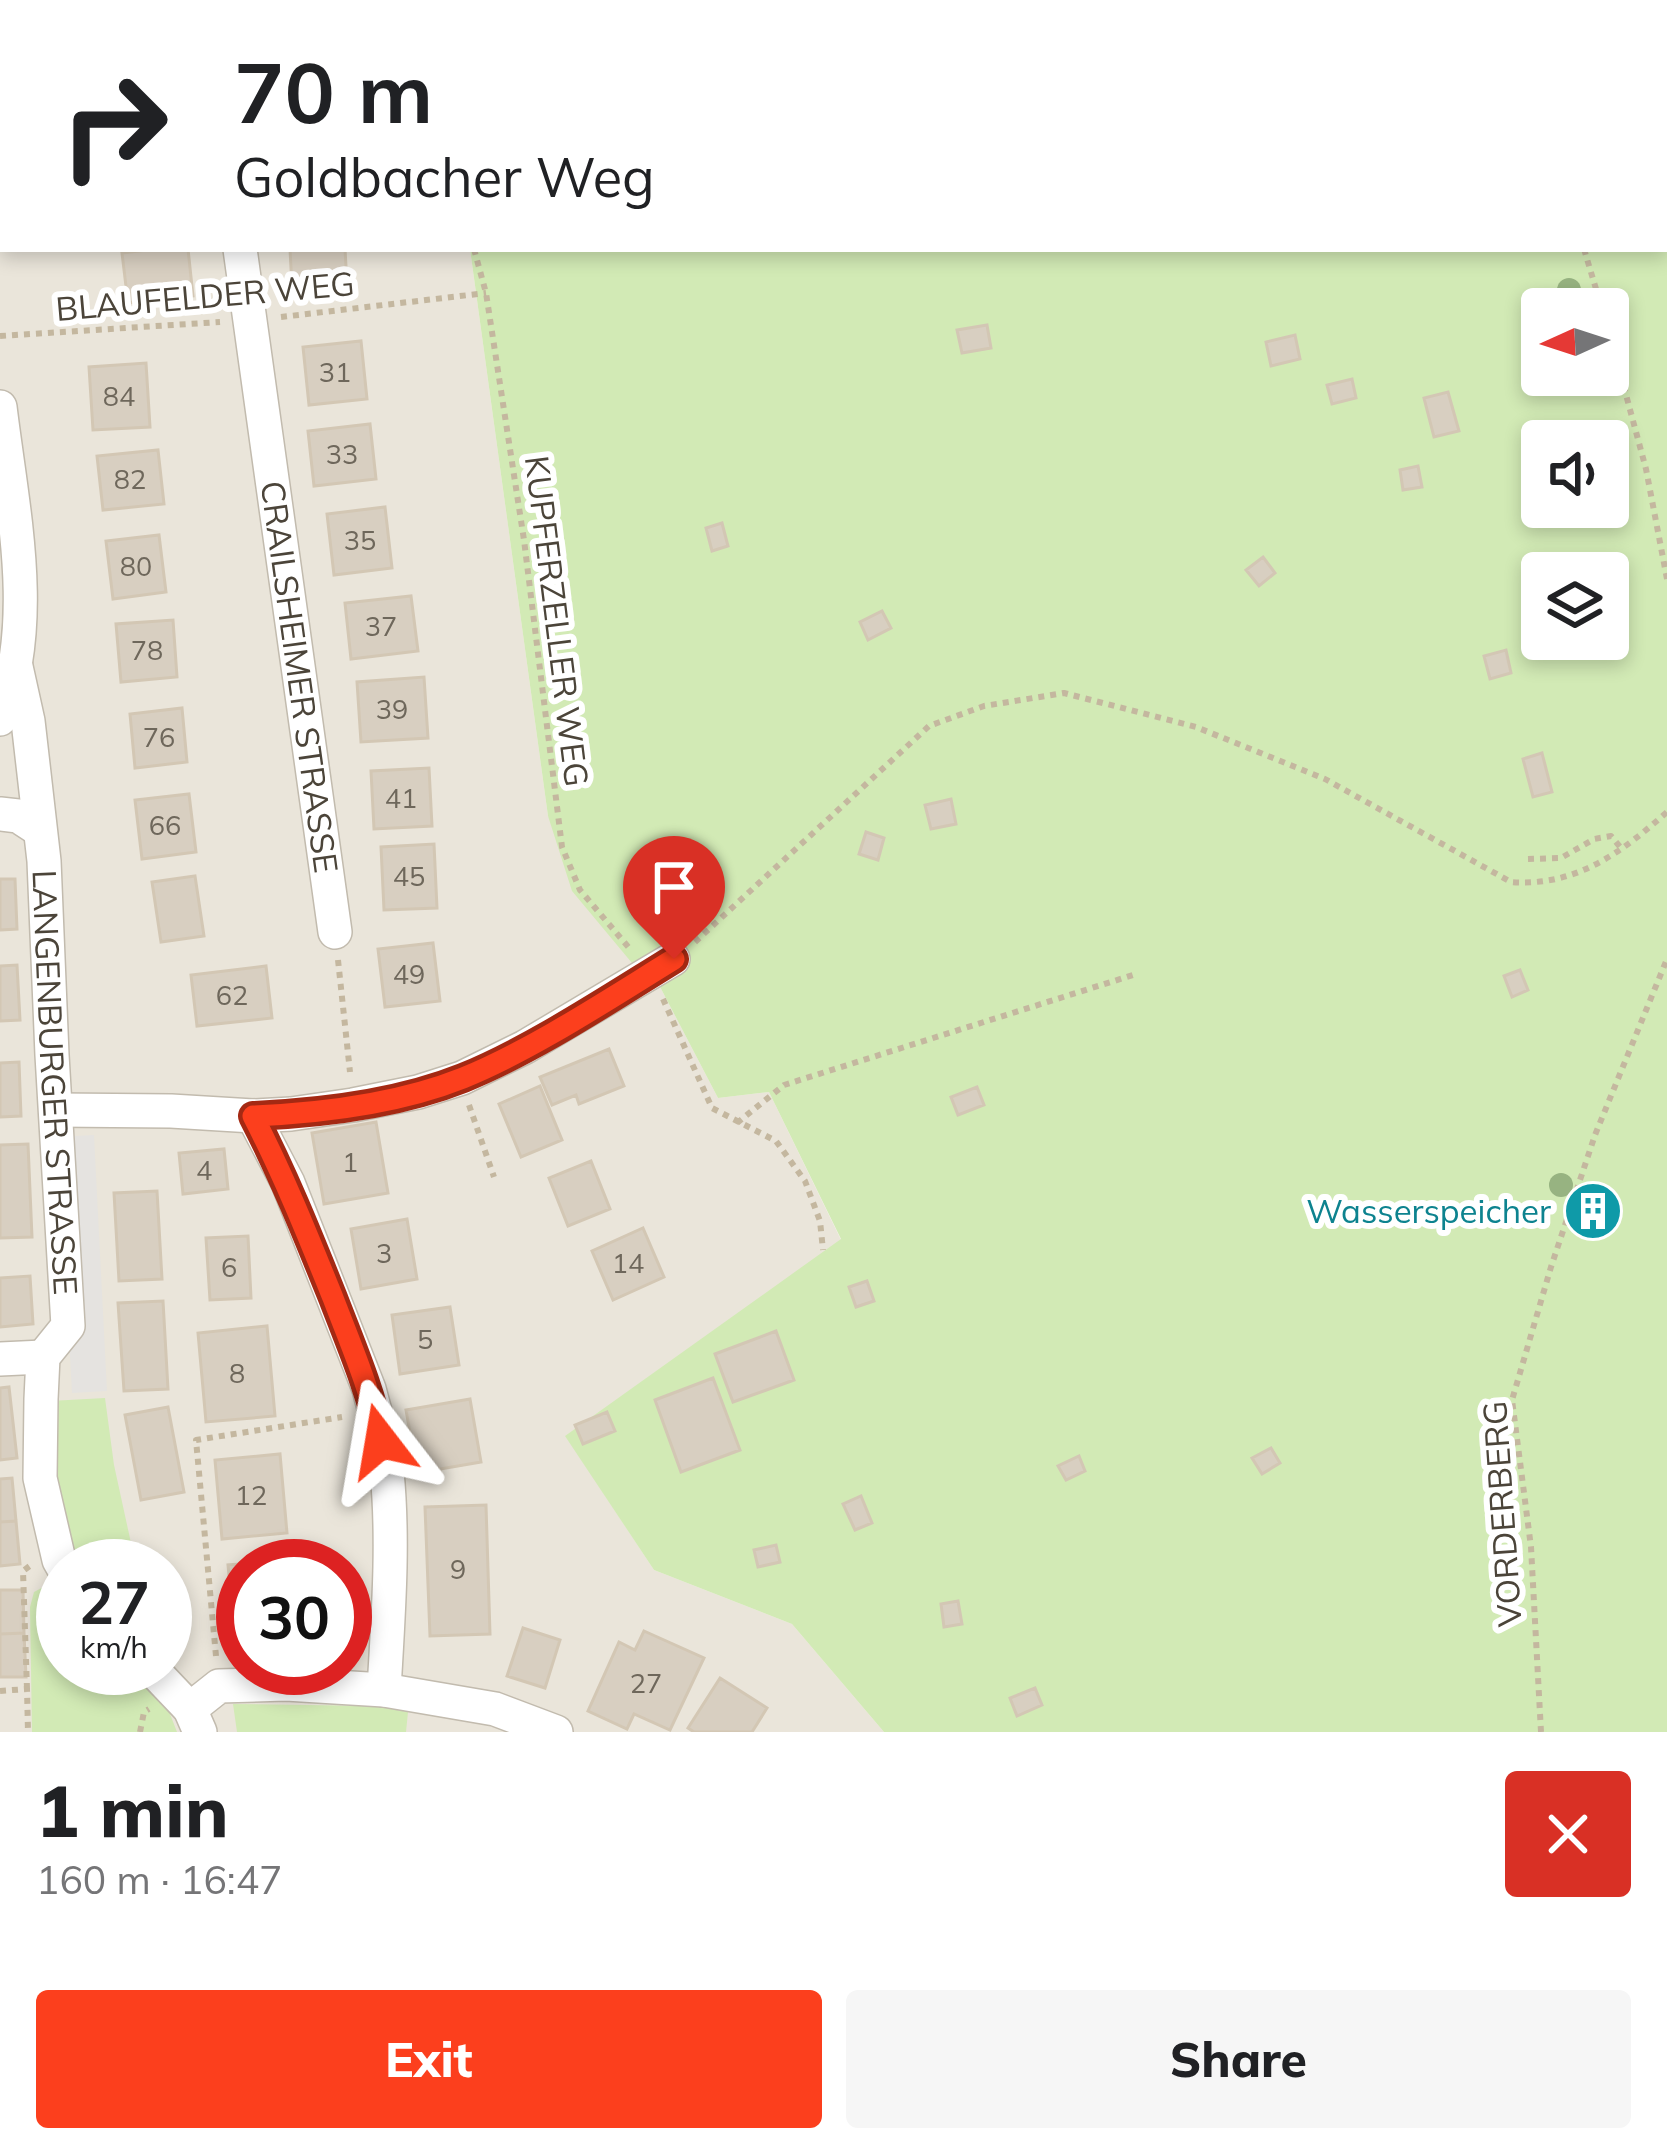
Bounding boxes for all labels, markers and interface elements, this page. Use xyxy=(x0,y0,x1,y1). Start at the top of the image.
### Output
text: 70 m xyxy=(234,39,433,144)
icon: right xyxy=(36,48,192,204)
text: Goldbacher Weg xyxy=(234,143,655,211)
street label: BLAUFELDER WEG xyxy=(54,262,356,329)
north arrow xyxy=(1521,288,1629,396)
map controls xyxy=(1521,288,1629,660)
house number: 31 xyxy=(319,355,351,389)
house number: 84 xyxy=(103,379,135,413)
button: sound xyxy=(1521,420,1629,528)
house number: 33 xyxy=(326,437,358,471)
street label: KUPFERZELLER WEG xyxy=(517,453,598,789)
house number: 82 xyxy=(114,462,146,496)
street label: CRAILSHEIMER STRASSE xyxy=(252,478,348,875)
house number: 35 xyxy=(344,523,376,557)
house number: 80 xyxy=(120,549,152,583)
button: layers xyxy=(1521,552,1629,660)
house number: 37 xyxy=(365,609,397,643)
house number: 78 xyxy=(131,633,163,667)
house number: 39 xyxy=(376,692,408,726)
house number: 76 xyxy=(143,720,175,754)
house number: 41 xyxy=(385,781,417,815)
house number: 66 xyxy=(149,808,181,842)
pin xyxy=(623,836,725,959)
icon: arrive xyxy=(641,854,707,920)
house number: 45 xyxy=(393,859,425,893)
street label: LANGENBURGER STRASSE xyxy=(24,869,87,1296)
house number: 49 xyxy=(393,957,425,991)
house number: 62 xyxy=(216,978,248,1012)
house number: 1 xyxy=(342,1145,358,1179)
house number: 4 xyxy=(196,1153,212,1187)
building icon: Wasserspeicher xyxy=(1562,1180,1624,1242)
place label: Wasserspeicher xyxy=(1306,1190,1551,1231)
house number: 3 xyxy=(376,1236,392,1270)
house number: 14 xyxy=(612,1246,644,1280)
house number: 6 xyxy=(221,1250,237,1284)
house number: 5 xyxy=(417,1322,433,1356)
house number: 8 xyxy=(229,1356,245,1390)
position arrow xyxy=(318,1378,444,1504)
street label: VORDERBERG xyxy=(1473,1400,1530,1628)
house number: 12 xyxy=(235,1478,267,1512)
speed limit sign: 30 xyxy=(216,1539,372,1695)
house number: 9 xyxy=(450,1552,466,1586)
text: 27 xyxy=(78,1564,150,1639)
text: km/h xyxy=(80,1628,148,1666)
house number: 27 xyxy=(630,1666,662,1700)
text: 1 min xyxy=(36,1765,229,1855)
button: close xyxy=(1505,1771,1631,1897)
text: 160 m · 16:47 xyxy=(36,1855,282,1904)
button: Exit xyxy=(36,1990,822,2128)
button: Share xyxy=(846,1990,1631,2128)

